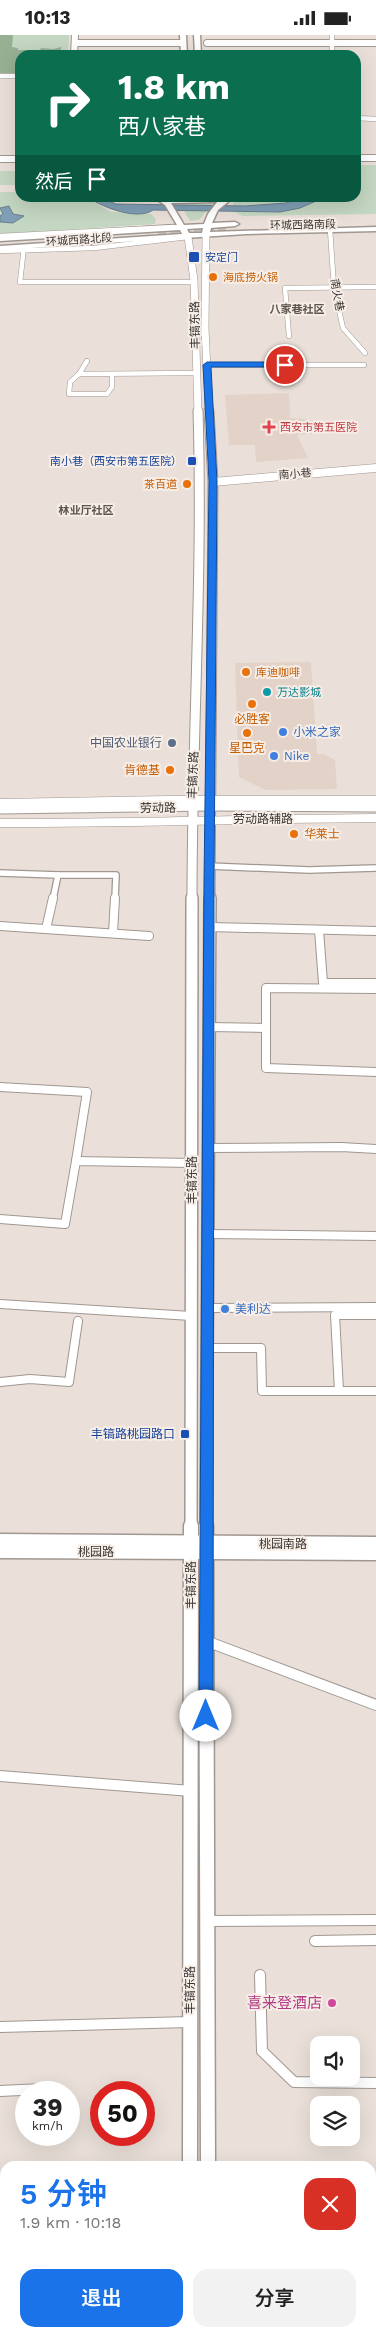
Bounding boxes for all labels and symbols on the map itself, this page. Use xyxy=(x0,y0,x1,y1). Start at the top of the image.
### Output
street label: 环城西路南段 xyxy=(270,218,336,232)
street label: 环城西路北段 xyxy=(46,231,112,249)
marker: 安定门 xyxy=(187,250,201,264)
place label: 安定门 xyxy=(205,251,238,264)
marker: 海底捞火锅 xyxy=(207,271,219,283)
place label: 海底捞火锅 xyxy=(223,271,278,284)
street label: 南火巷 xyxy=(328,278,346,312)
street label: 丰镐东路 xyxy=(188,301,202,349)
district label: 八家巷社区 xyxy=(270,303,325,316)
pin xyxy=(264,344,306,386)
marker: 西安市第五医院 xyxy=(262,420,276,434)
place label: 西安市第五医院 xyxy=(280,421,357,434)
place label: 南小巷（西安市第五医院） xyxy=(50,455,182,468)
marker: 南小巷（西安市第五医院） xyxy=(186,455,198,467)
street label: 南小巷 xyxy=(278,466,312,482)
place label: 茶百道 xyxy=(144,478,177,491)
marker: 茶百道 xyxy=(181,478,193,490)
district label: 林业厅社区 xyxy=(59,504,114,517)
marker: 库迪咖啡 xyxy=(240,666,252,678)
place label: 库迪咖啡 xyxy=(256,666,300,679)
marker: 万达影城 xyxy=(261,686,273,698)
place label: 万达影城 xyxy=(277,686,321,699)
marker: 必胜客 xyxy=(246,698,258,710)
place label: 必胜客 xyxy=(234,712,270,726)
place label: 小米之家 xyxy=(293,725,341,739)
marker: 小米之家 xyxy=(277,726,289,738)
marker: 星巴克 xyxy=(241,727,253,739)
place label: 中国农业银行 xyxy=(90,736,162,750)
marker: 中国农业银行 xyxy=(166,737,178,749)
place label: 星巴克 xyxy=(229,741,265,755)
place label: Nike xyxy=(284,749,310,763)
marker: Nike xyxy=(268,750,280,762)
street label: 丰镐东路 xyxy=(185,751,201,799)
place label: 肯德基 xyxy=(124,763,160,777)
marker: 肯德基 xyxy=(164,764,176,776)
street label: 劳动路 xyxy=(140,801,176,815)
street label: 劳动路辅路 xyxy=(233,812,293,826)
place label: 华莱士 xyxy=(304,827,340,841)
marker: 华莱士 xyxy=(288,828,300,840)
street label: 丰镐东路 xyxy=(185,1156,199,1204)
place label: 美利达 xyxy=(235,1302,271,1316)
marker: 美利达 xyxy=(219,1303,231,1315)
place label: 丰镐路桃园路口 xyxy=(91,1427,175,1441)
marker: 丰镐路桃园路口 xyxy=(179,1428,191,1440)
street label: 桃园南路 xyxy=(259,1537,307,1551)
street label: 桃园路 xyxy=(78,1545,114,1559)
street label: 丰镐东路 xyxy=(184,1561,198,1609)
position arrow xyxy=(179,1689,231,1741)
street label: 丰镐东路 xyxy=(183,1966,197,2014)
place label: 喜来登酒店 xyxy=(247,1994,322,2012)
marker: 喜来登酒店 xyxy=(326,1997,338,2009)
speed limit sign: 50 xyxy=(90,2081,155,2146)

